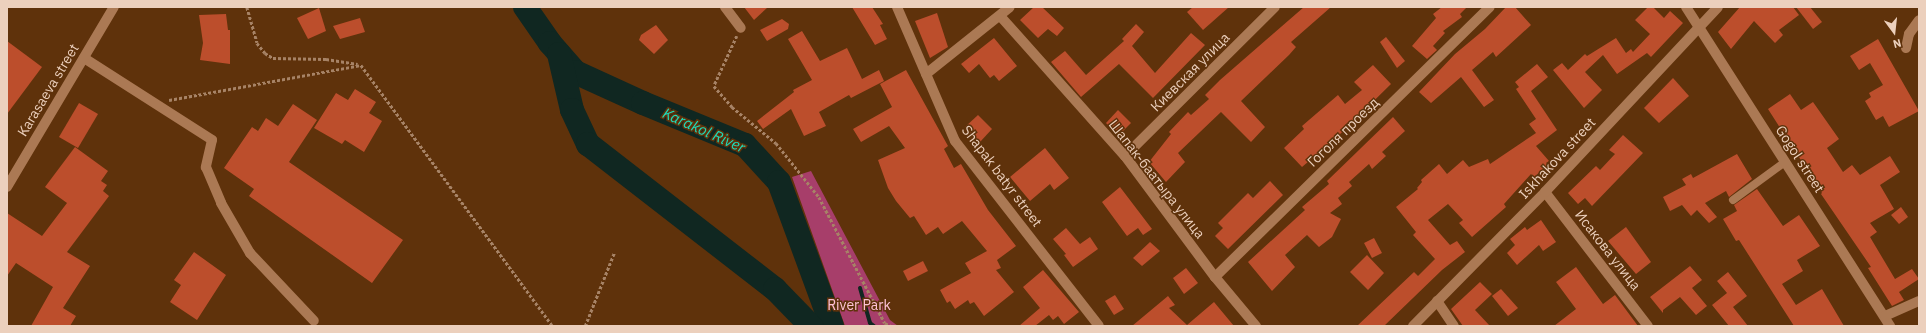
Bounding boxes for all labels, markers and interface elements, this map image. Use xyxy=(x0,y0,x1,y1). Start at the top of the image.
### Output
north arrow xyxy=(1874,12,1914,52)
street label: Киевская улица xyxy=(1147,29,1233,115)
text: N xyxy=(1891,36,1903,51)
street label: Karasaeva street xyxy=(14,41,82,139)
street label: Гоголя проезд xyxy=(1304,94,1382,170)
water label: Karakol River xyxy=(660,104,748,156)
street label: Iskhakova street xyxy=(1515,114,1599,202)
street label: Шапак-баатыра улица xyxy=(1105,116,1209,242)
street label: Shapak batyr street xyxy=(958,122,1046,230)
street label: Gogol street xyxy=(1772,122,1828,196)
street label: Исакова улица xyxy=(1572,207,1644,293)
park label: River Park xyxy=(827,297,891,313)

